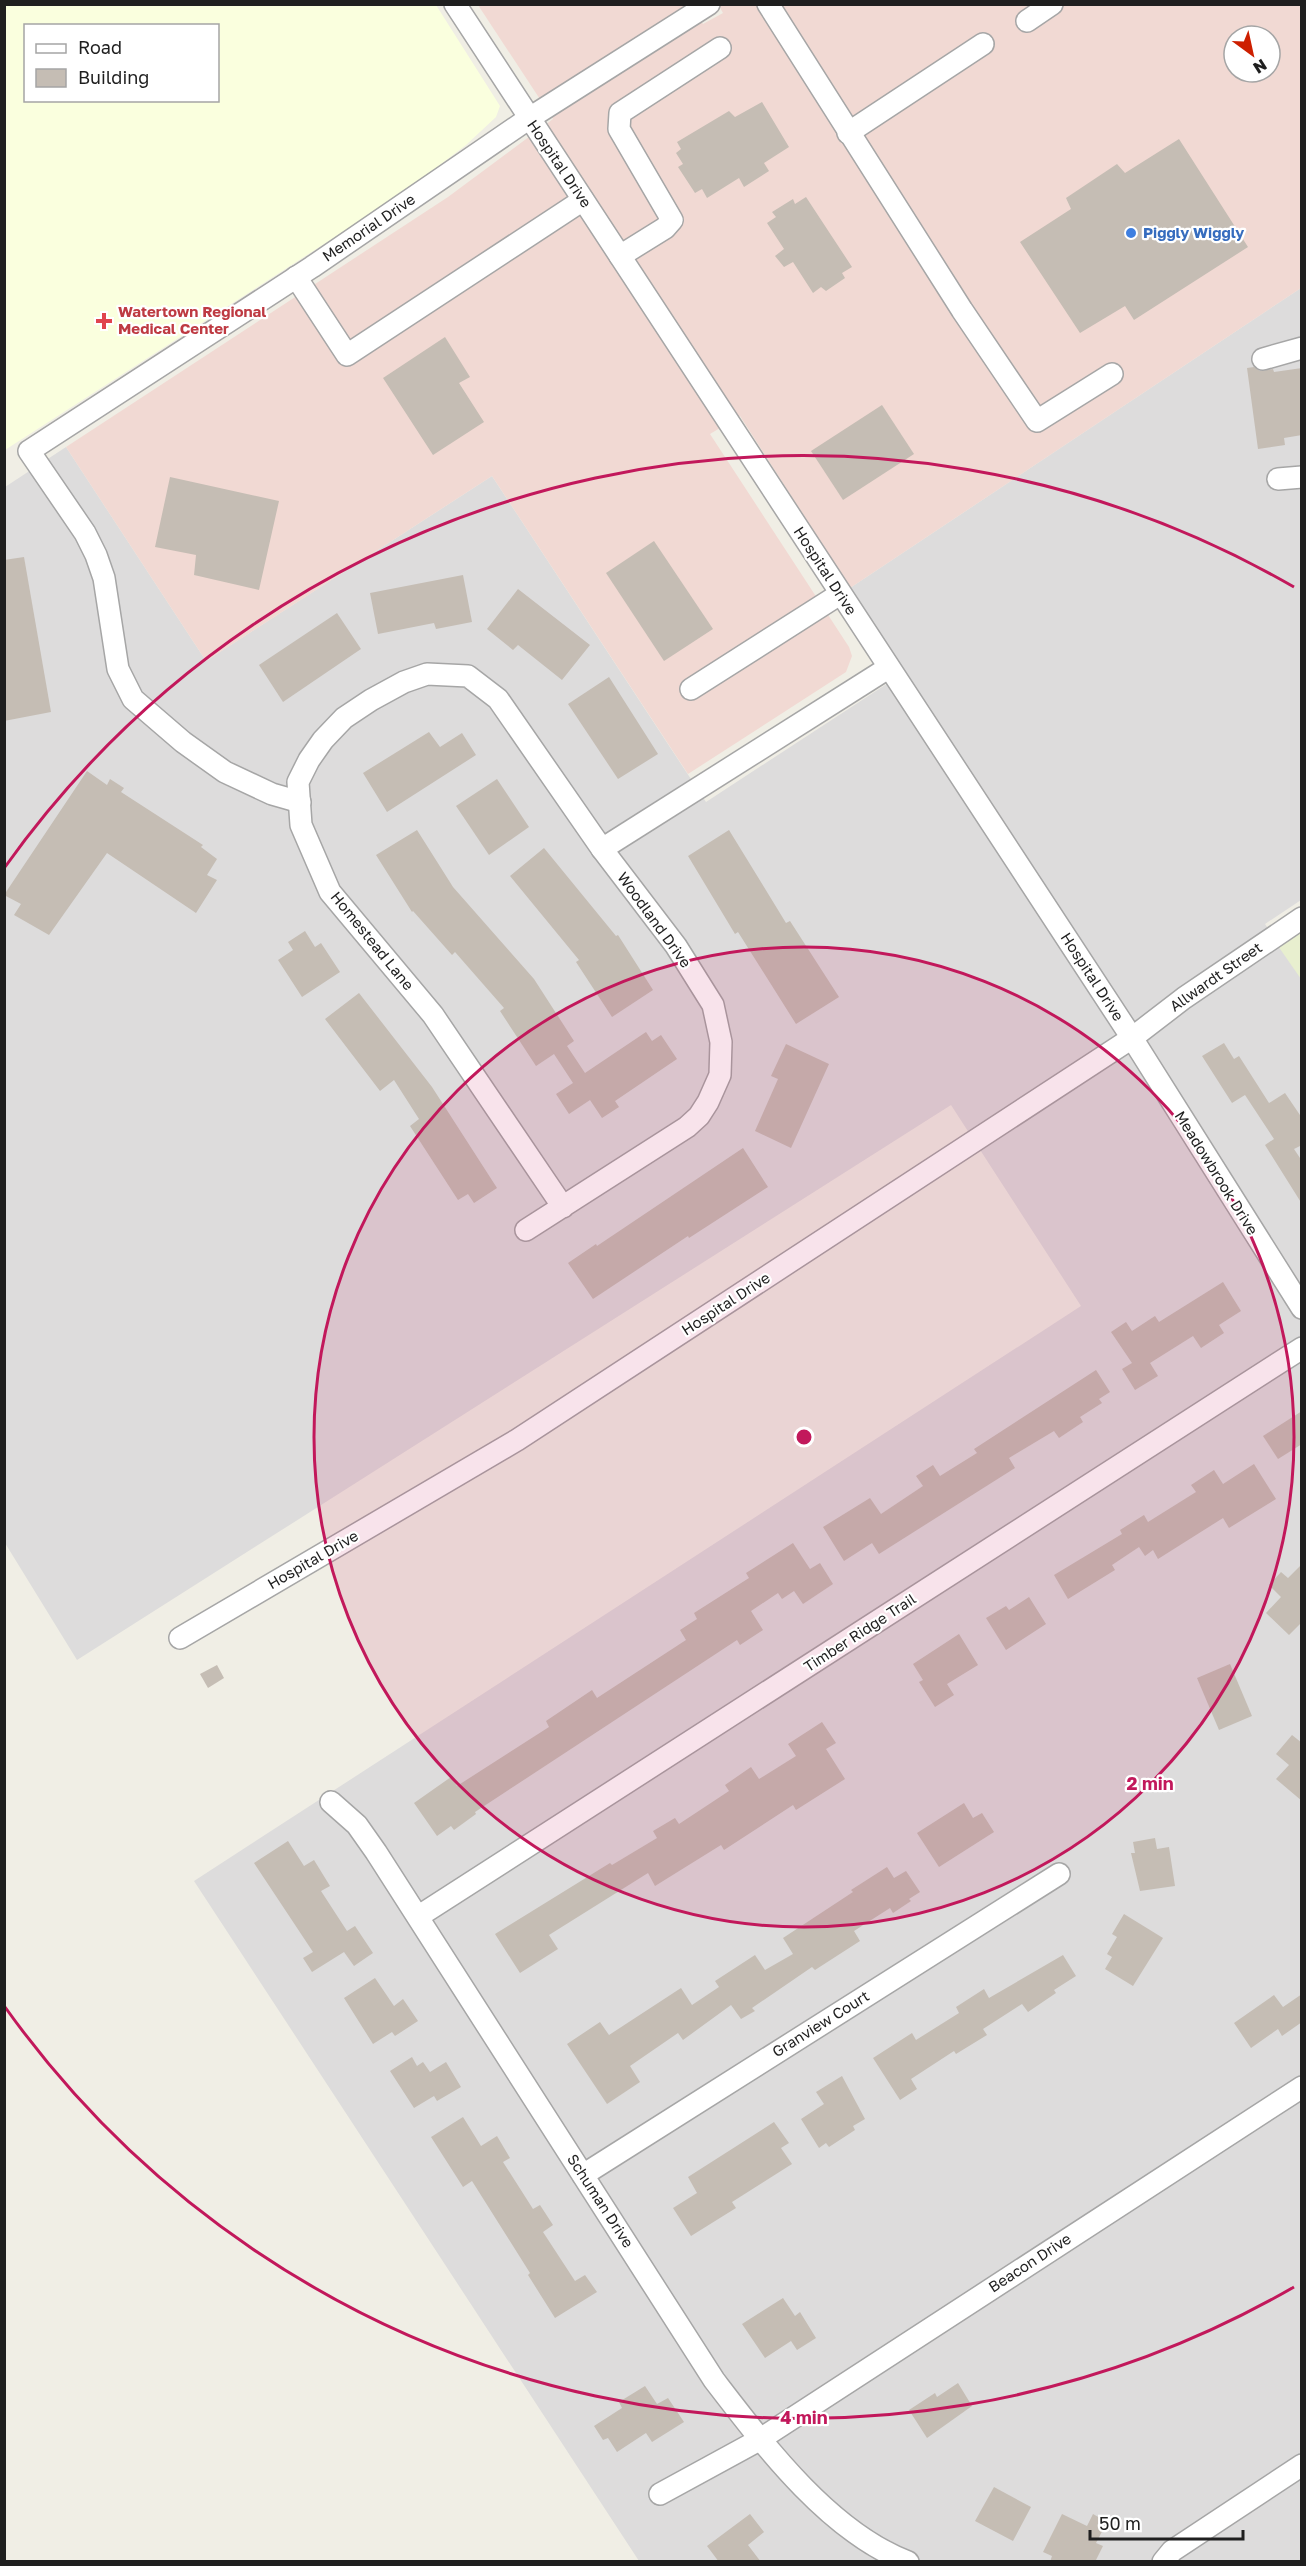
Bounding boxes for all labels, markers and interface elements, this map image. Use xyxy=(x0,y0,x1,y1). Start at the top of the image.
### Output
legend xyxy=(24,24,219,102)
north arrow xyxy=(1222,24,1282,84)
text: Road xyxy=(78,36,122,58)
text: N xyxy=(1250,55,1271,78)
text: Building xyxy=(78,66,149,88)
street label: Hospital Drive xyxy=(524,116,596,211)
street label: Memorial Drive xyxy=(319,189,418,265)
place label: Piggly Wiggly xyxy=(1143,223,1244,241)
marker: Piggly Wiggly xyxy=(1124,226,1138,240)
place label: Watertown Regional Medical Center xyxy=(118,302,266,337)
marker: Watertown Regional Medical Center xyxy=(95,312,113,330)
street label: Hospital Drive xyxy=(791,523,861,618)
street label: Woodland Drive xyxy=(614,868,696,971)
street label: Homestead Lane xyxy=(328,887,418,994)
street label: Hospital Drive xyxy=(1058,929,1128,1024)
street label: Allwardt Street xyxy=(1166,938,1265,1015)
street label: Meadowbrook Drive xyxy=(1171,1107,1262,1238)
street label: Hospital Drive xyxy=(678,1268,773,1338)
centre of rings xyxy=(794,1427,814,1447)
street label: Hospital Drive xyxy=(264,1526,361,1592)
street label: Timber Ridge Trail xyxy=(800,1589,919,1675)
text: 2 min xyxy=(1126,1772,1174,1794)
street label: Granview Court xyxy=(769,1986,872,2060)
street label: Schuman Drive xyxy=(564,2150,638,2251)
street label: Beacon Drive xyxy=(985,2229,1074,2295)
text: 4 min xyxy=(780,2406,828,2428)
scale bar xyxy=(1090,2503,1243,2541)
text: 50 m xyxy=(1099,2512,1141,2534)

